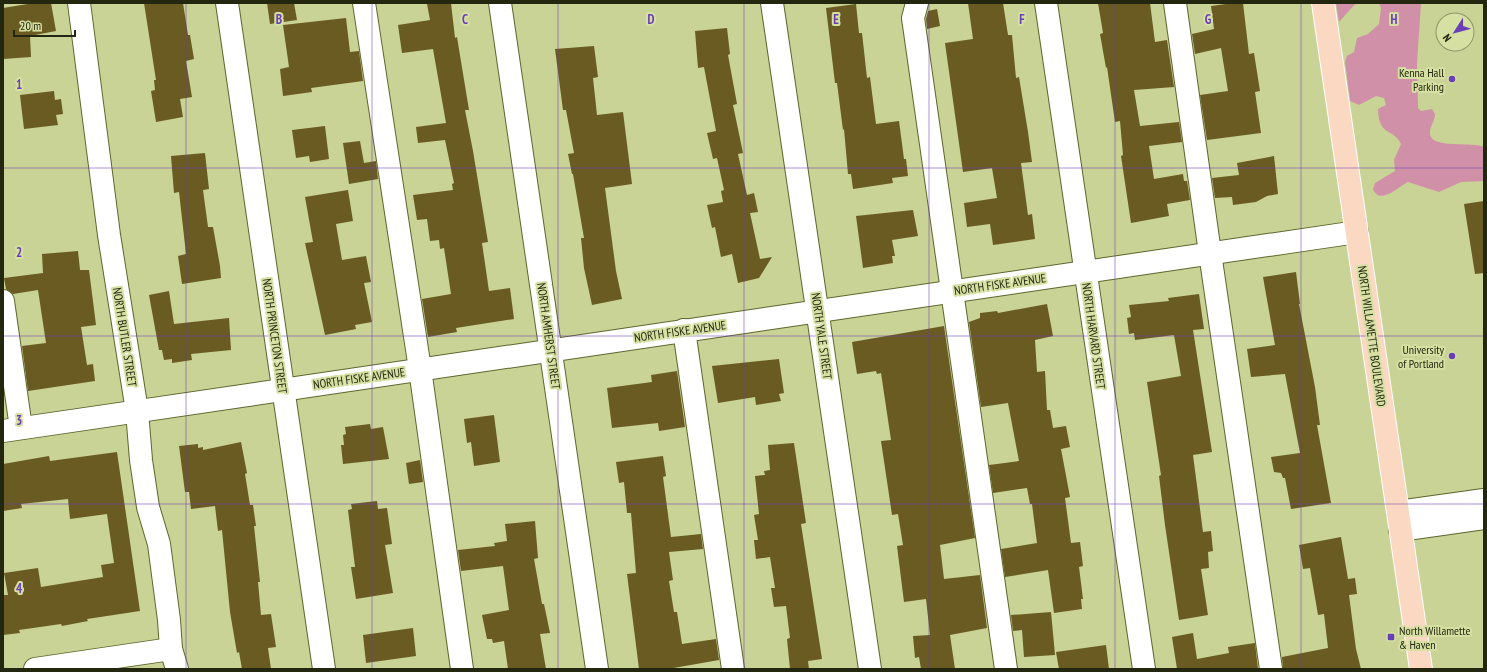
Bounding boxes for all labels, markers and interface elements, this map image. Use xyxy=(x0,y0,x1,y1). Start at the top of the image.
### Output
text: B xyxy=(276,11,282,28)
text: C xyxy=(462,11,468,28)
text: D xyxy=(648,11,655,28)
text: E xyxy=(833,11,839,28)
text: F xyxy=(1019,11,1025,28)
text: G xyxy=(1205,11,1212,28)
text: H xyxy=(1391,11,1398,28)
scale bar xyxy=(14,12,75,38)
north arrow xyxy=(1435,12,1475,52)
text: 20 m xyxy=(20,18,41,33)
text: N xyxy=(1439,31,1454,44)
place label: Kenna Hall Parking xyxy=(1399,65,1444,94)
marker: Kenna Hall Parking xyxy=(1447,74,1457,84)
text: 1 xyxy=(16,76,22,93)
text: 2 xyxy=(16,244,22,261)
street label: NORTH WILLAMETTE BOULEVARD xyxy=(1355,265,1389,407)
street label: NORTH FISKE AVENUE xyxy=(953,270,1047,298)
street label: NORTH PRINCETON STREET xyxy=(259,277,291,395)
street label: NORTH AMHERST STREET xyxy=(534,282,564,391)
street label: NORTH HARVARD STREET xyxy=(1079,282,1109,391)
street label: NORTH BUTLER STREET xyxy=(110,286,140,388)
street label: NORTH YALE STREET xyxy=(808,292,836,381)
street label: NORTH FISKE AVENUE xyxy=(633,317,727,345)
place label: University of Portland xyxy=(1398,342,1444,371)
marker: University of Portland xyxy=(1447,351,1457,361)
street label: NORTH FISKE AVENUE xyxy=(312,364,406,392)
text: 3 xyxy=(16,412,22,429)
text: 4 xyxy=(16,580,23,597)
place label: North Willamette & Haven xyxy=(1399,623,1470,652)
marker: North Willamette & Haven xyxy=(1386,632,1396,642)

